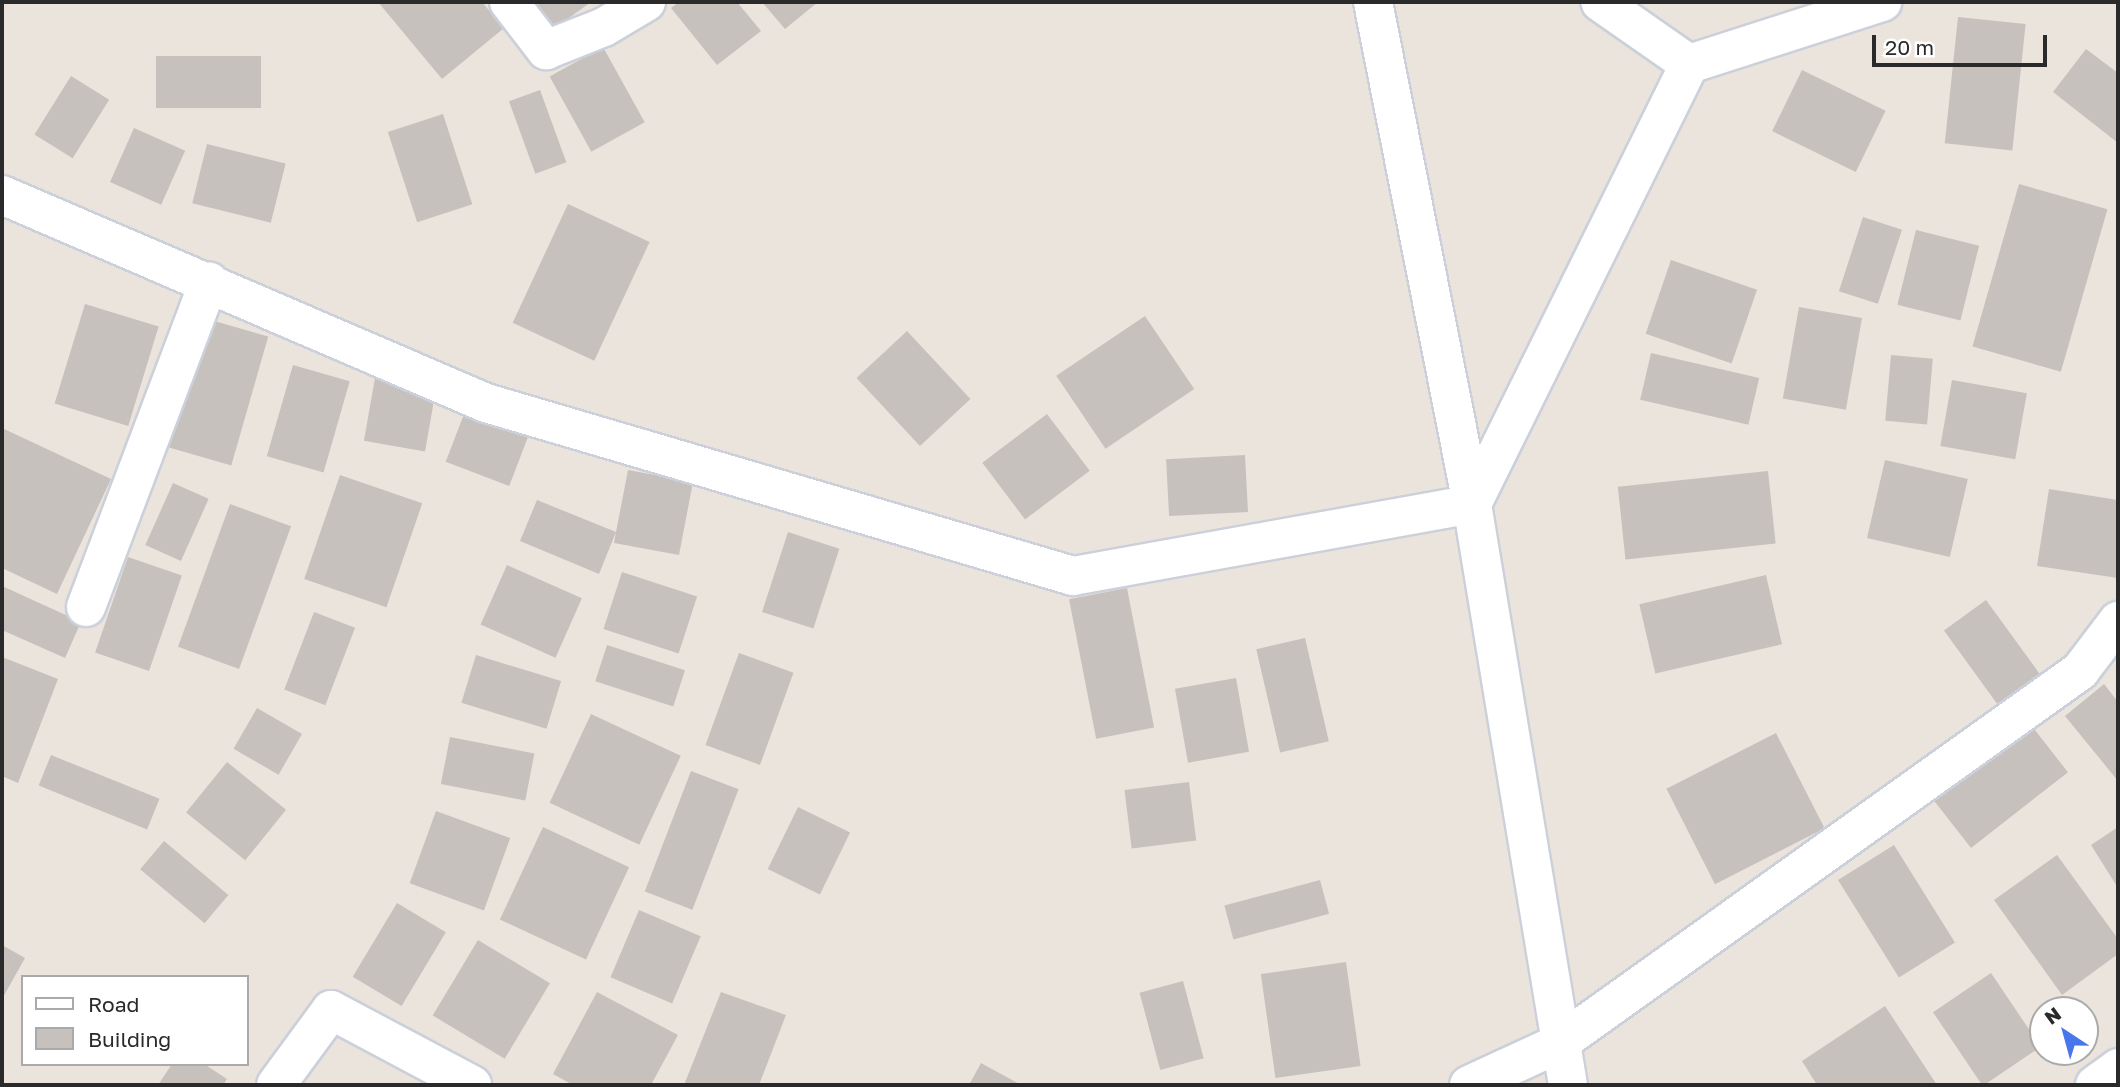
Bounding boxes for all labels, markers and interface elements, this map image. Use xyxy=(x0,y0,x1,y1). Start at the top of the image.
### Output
scale bar xyxy=(1875,21,2050,65)
text: 20 m xyxy=(1885,34,1934,60)
legend xyxy=(21,975,248,1066)
text: Road xyxy=(88,991,139,1017)
north arrow xyxy=(2029,996,2099,1066)
text: N xyxy=(2040,1002,2065,1029)
text: Building xyxy=(88,1026,171,1052)

